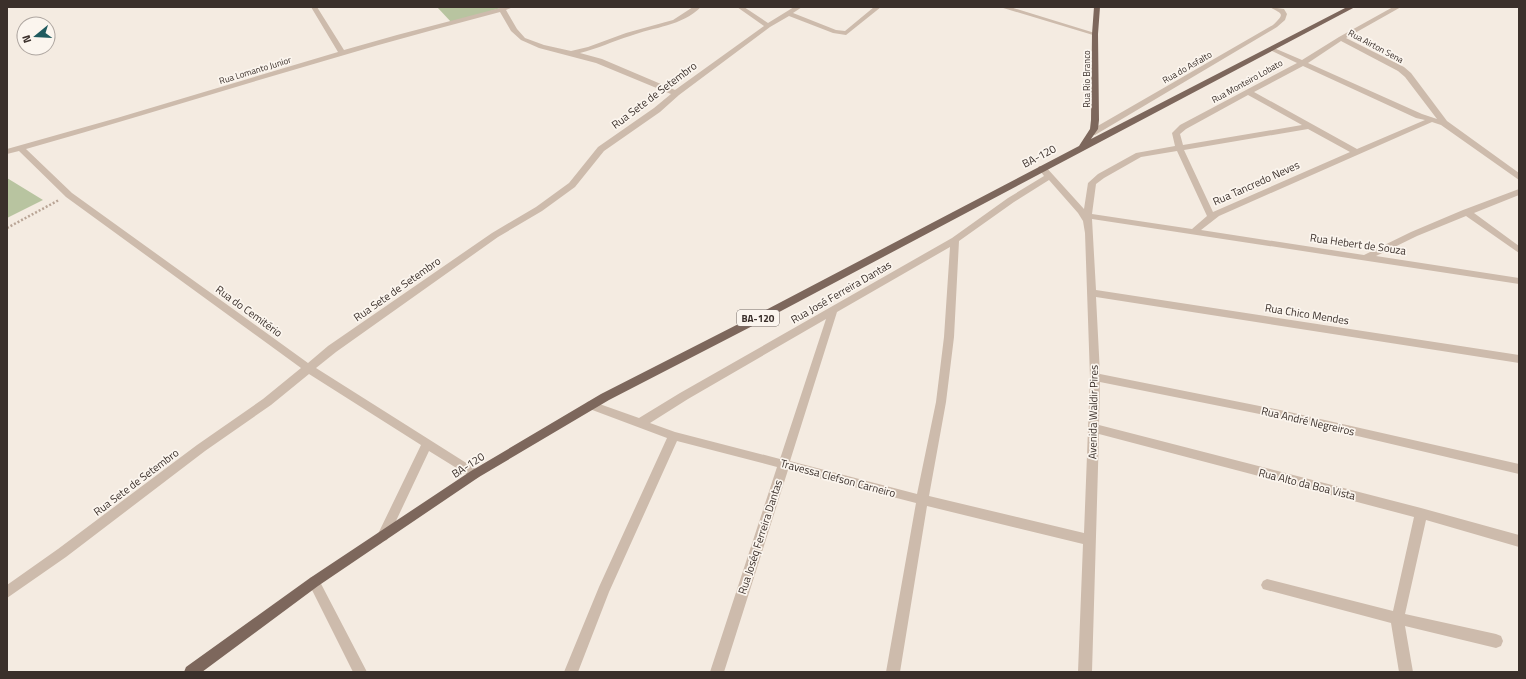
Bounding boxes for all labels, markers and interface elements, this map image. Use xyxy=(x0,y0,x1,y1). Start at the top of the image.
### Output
north arrow xyxy=(16,16,56,56)
street label: Rua Airton Sena xyxy=(1346,26,1406,66)
text: N xyxy=(18,33,35,45)
street label: Rua do Asfalto xyxy=(1160,47,1214,86)
street label: Rua Rio Branco xyxy=(1080,50,1093,108)
street label: Rua Lomanto Junior xyxy=(217,53,293,87)
street label: Rua Monteiro Lobato xyxy=(1209,56,1285,106)
street label: Rua Sete de Setembro xyxy=(608,57,700,132)
street label: BA-120 xyxy=(1019,140,1059,172)
street label: Rua Tancredo Neves xyxy=(1210,157,1302,209)
street label: Rua Hebert de Souza xyxy=(1309,229,1408,259)
street label: Rua Sete de Setembro xyxy=(350,253,444,325)
street label: Rua José Ferreira Dantas xyxy=(788,257,894,327)
street label: Rua do Cemitério xyxy=(212,281,286,341)
street label: Rua Chico Mendes xyxy=(1264,299,1350,329)
road number: BA-120 xyxy=(737,310,779,326)
street label: Avenida Waldir Pires xyxy=(1084,365,1102,459)
street label: Rua André Negreiros xyxy=(1260,402,1356,440)
street label: Rua Sete de Setembro xyxy=(90,444,182,519)
street label: BA-120 xyxy=(448,448,488,482)
street label: Travessa Clefson Carneiro xyxy=(779,455,898,501)
street label: Rua Alto da Boa Vista xyxy=(1257,464,1358,504)
street label: Rua Joséq Ferreira Dantas xyxy=(734,478,786,596)

